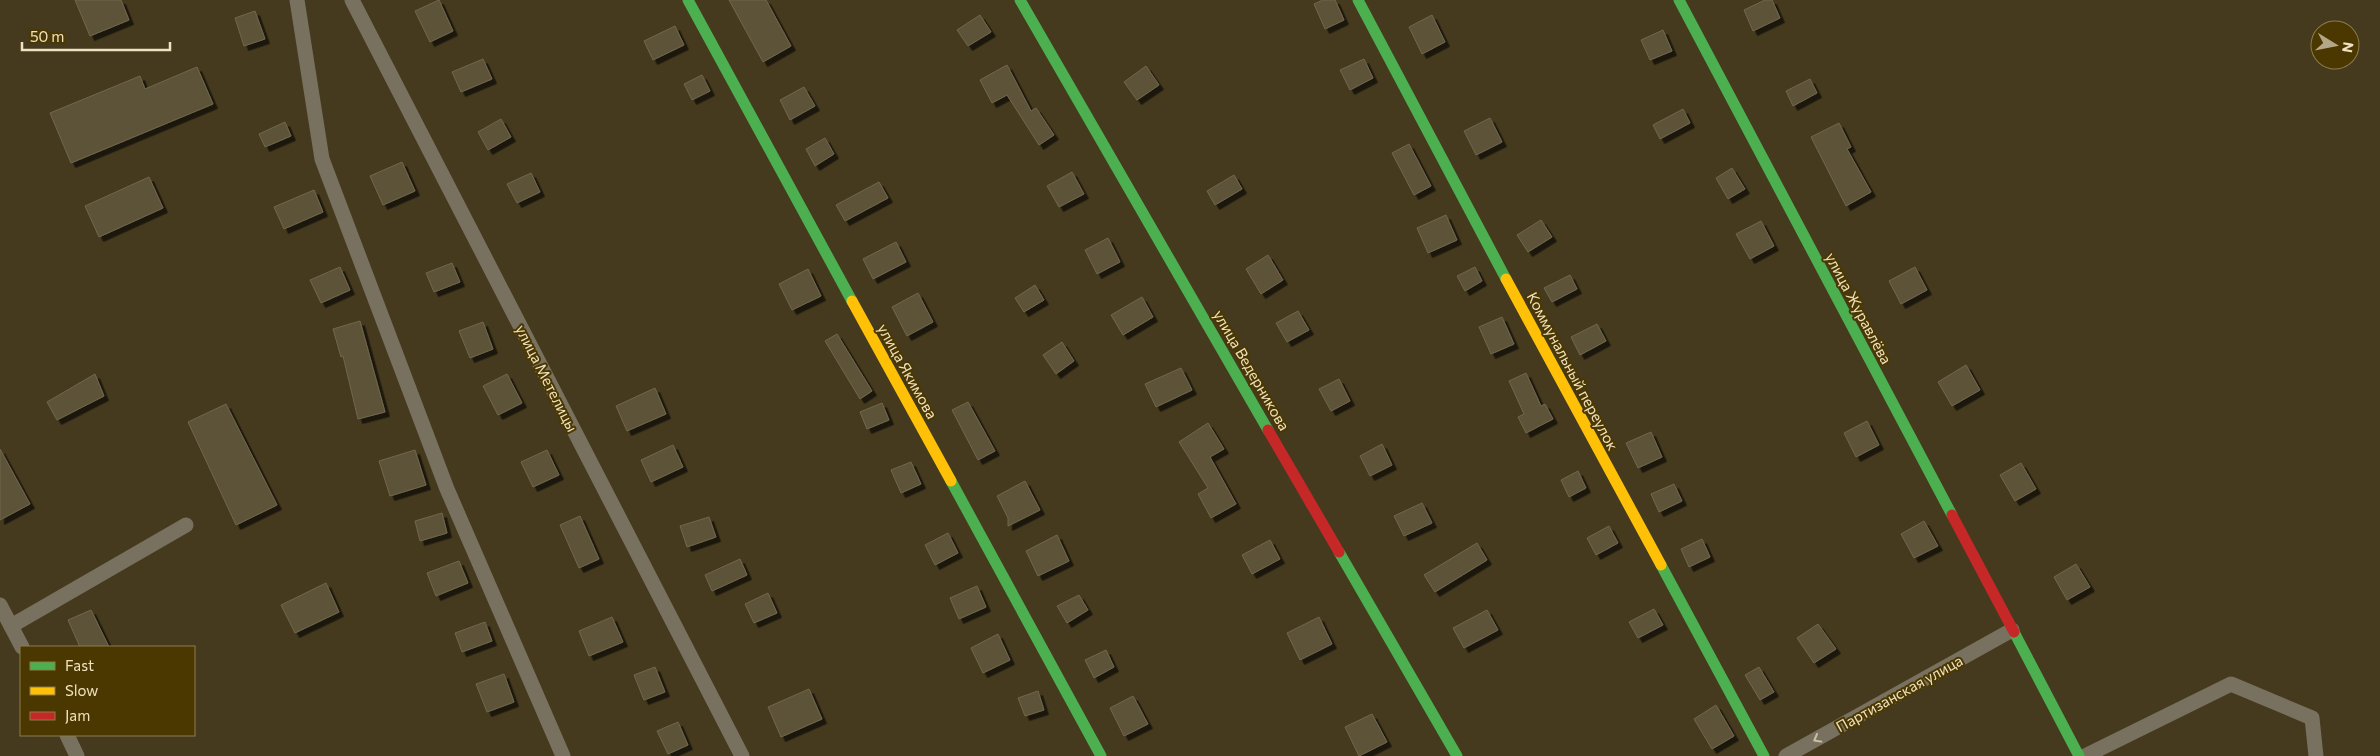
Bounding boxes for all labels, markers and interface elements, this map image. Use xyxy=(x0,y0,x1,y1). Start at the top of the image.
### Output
scale bar xyxy=(22,20,170,52)
north arrow xyxy=(2310,20,2360,70)
text: 50 m xyxy=(30,27,64,45)
text: N xyxy=(2339,41,2358,54)
street label: улица Журавлёва xyxy=(1822,249,1896,367)
street label: Коммунальный переулок xyxy=(1524,289,1622,453)
street label: улица Ведерникова xyxy=(1210,306,1294,434)
street label: улица Якимова xyxy=(874,320,942,422)
street label: улица Метелицы xyxy=(512,321,582,435)
legend xyxy=(20,646,195,736)
street label: Партизанская улица xyxy=(1833,651,1965,735)
text: Fast xyxy=(65,656,94,674)
text: Slow xyxy=(65,681,98,699)
text: Jam xyxy=(65,706,90,724)
one-way arrow xyxy=(1813,733,1822,743)

